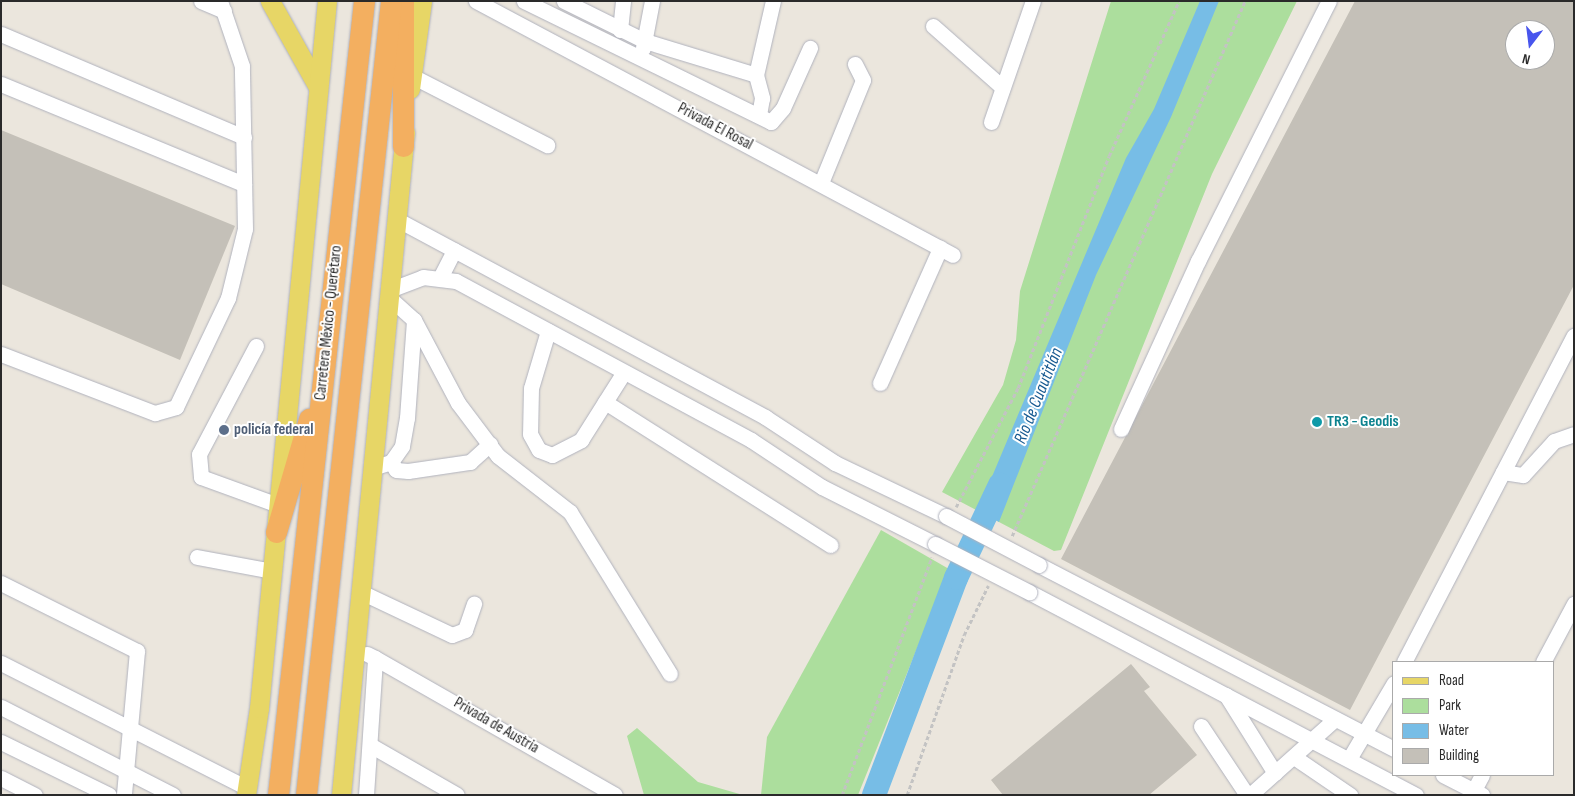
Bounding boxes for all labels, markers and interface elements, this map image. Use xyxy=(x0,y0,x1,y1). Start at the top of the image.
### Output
north arrow xyxy=(1505,20,1555,70)
text: N xyxy=(1520,50,1532,68)
street label: Privada El Rosal xyxy=(674,99,756,155)
street label: Carretera México - Querétaro xyxy=(311,245,347,401)
water label: Rio de Cuautitlán xyxy=(1010,345,1068,447)
place label: TR3 - Geodis xyxy=(1327,412,1399,432)
marker: TR3 - Geodis xyxy=(1311,416,1323,428)
place label: policía federal xyxy=(234,420,314,440)
marker: policía federal xyxy=(218,424,230,436)
legend xyxy=(1392,661,1555,776)
text: Road xyxy=(1439,671,1464,690)
street label: Privada de Austria xyxy=(450,694,542,758)
text: Park xyxy=(1439,696,1461,715)
text: Water xyxy=(1439,721,1469,740)
text: Building xyxy=(1439,746,1479,765)

